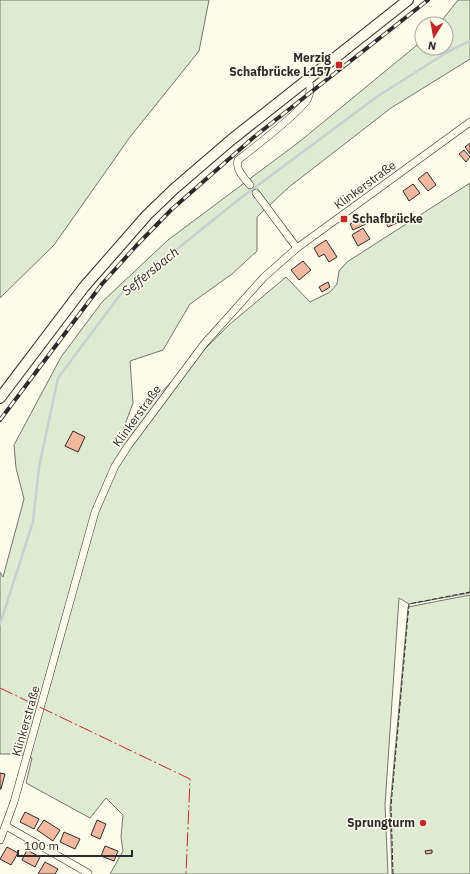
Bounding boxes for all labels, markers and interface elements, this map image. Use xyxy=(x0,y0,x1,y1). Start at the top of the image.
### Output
north arrow xyxy=(414,16,454,56)
text: N xyxy=(427,38,437,53)
place label: Merzig Schafbrücke L157 xyxy=(229,50,331,79)
marker: Merzig Schafbrücke L157 xyxy=(334,60,344,70)
street label: Klinkerstraße xyxy=(331,157,399,212)
place label: Schafbrücke xyxy=(352,211,423,226)
marker: Schafbrücke xyxy=(339,214,349,224)
water label: Seffersbach xyxy=(118,243,182,299)
street label: Klinkerstraße xyxy=(109,382,164,450)
street label: Klinkerstraße xyxy=(8,683,43,758)
place label: Sprungturm xyxy=(347,815,415,830)
marker: Sprungturm xyxy=(418,818,428,828)
scale bar xyxy=(18,832,132,858)
text: 100 m xyxy=(24,838,59,853)

